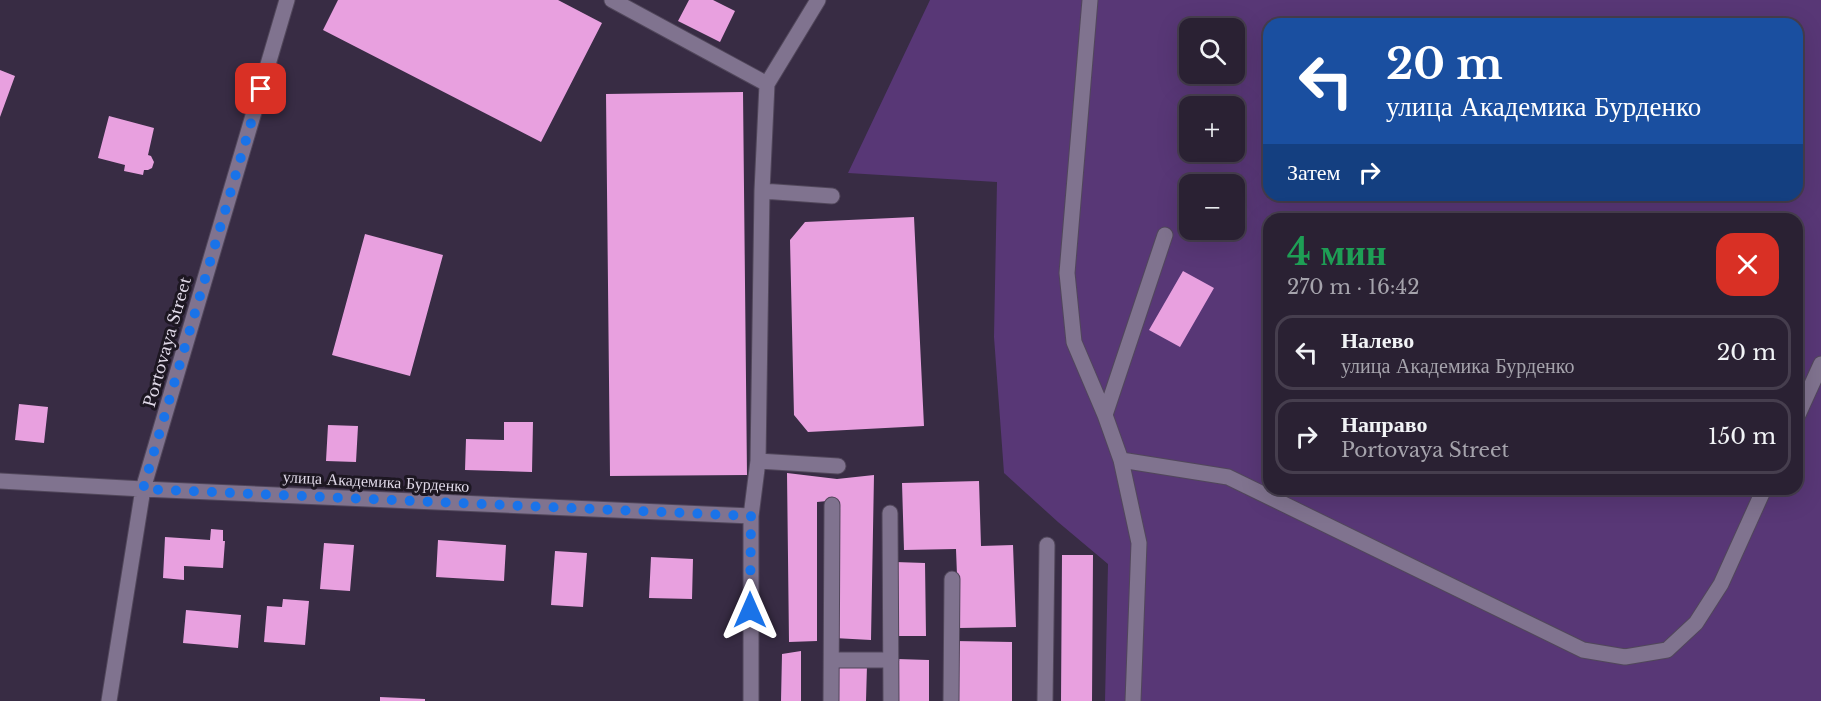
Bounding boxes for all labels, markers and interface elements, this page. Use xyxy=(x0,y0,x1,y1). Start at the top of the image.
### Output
map controls xyxy=(1179,18,1245,240)
button: search xyxy=(1179,18,1245,84)
text: 20 m xyxy=(1386,38,1503,90)
icon: left xyxy=(1287,42,1365,120)
pin xyxy=(235,63,286,114)
icon: arrive xyxy=(244,72,277,105)
text: улица Академика Бурденко xyxy=(1386,90,1701,123)
button: + xyxy=(1179,96,1245,162)
icon: right xyxy=(1353,156,1386,189)
text: Затем xyxy=(1287,159,1341,186)
button: − xyxy=(1179,174,1245,240)
text: 4 мин xyxy=(1287,230,1387,275)
button: close xyxy=(1716,233,1779,296)
street label: Portovaya Street xyxy=(139,275,195,409)
text: 270 m · 16:42 xyxy=(1287,275,1420,299)
text: Налево xyxy=(1341,327,1414,354)
icon: left xyxy=(1290,336,1323,369)
text: 20 m xyxy=(1717,339,1776,366)
text: улица Академика Бурденко xyxy=(1341,354,1574,378)
text: Направо xyxy=(1341,411,1427,438)
icon: right xyxy=(1290,420,1323,453)
text: 150 m xyxy=(1708,423,1776,450)
text: Portovaya Street xyxy=(1341,438,1509,462)
street label: улица Академика Бурденко xyxy=(282,466,470,496)
position arrow xyxy=(718,578,782,642)

